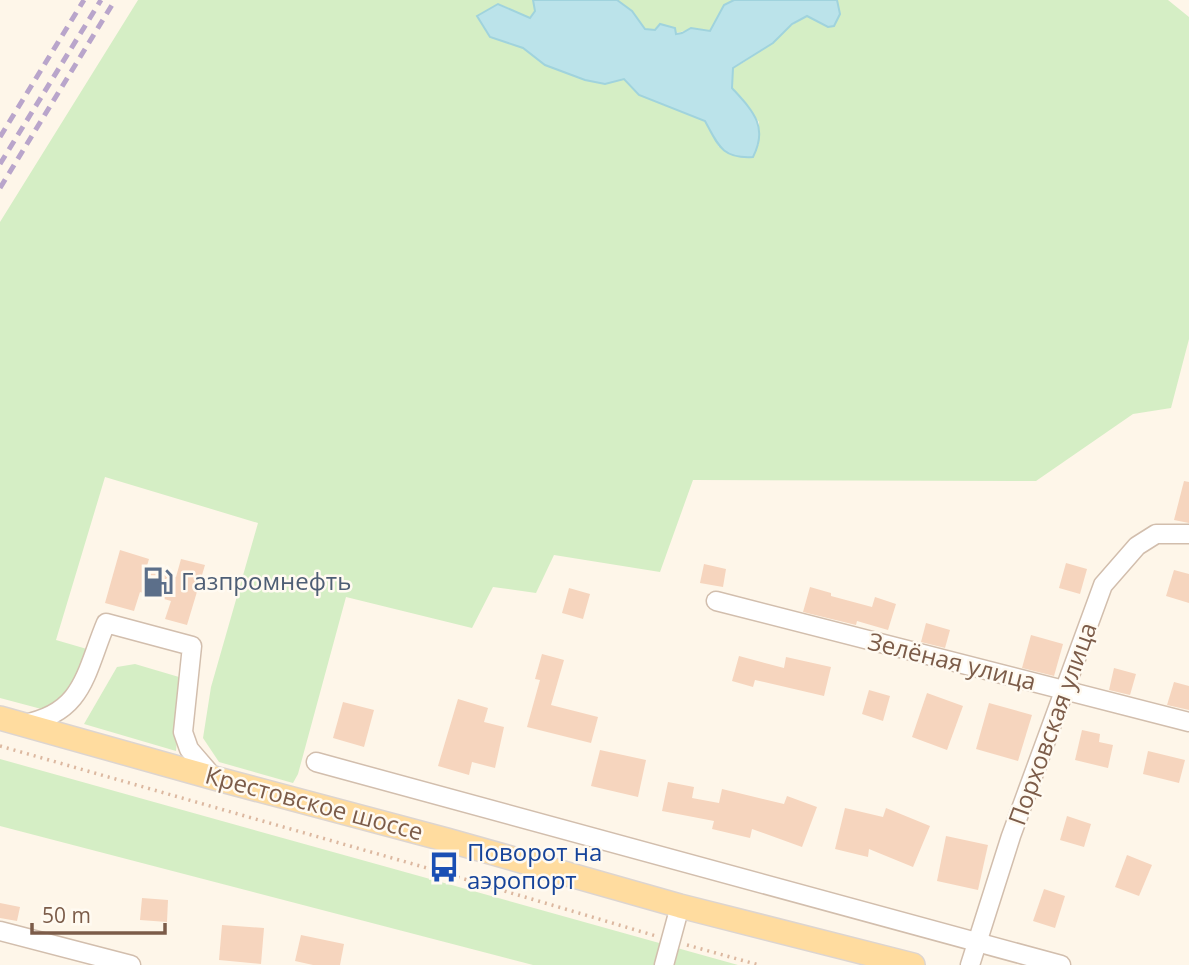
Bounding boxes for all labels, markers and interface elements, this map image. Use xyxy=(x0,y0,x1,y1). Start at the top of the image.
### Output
place label: Газпромнефть xyxy=(181,564,351,597)
fuel station icon: Газпромнефть xyxy=(141,565,175,599)
street label: Порховская улица xyxy=(1000,618,1104,829)
street label: Зелёная улица xyxy=(865,624,1040,697)
street label: Крестовское шоссе xyxy=(202,758,427,847)
place label: Поворот на аэропорт xyxy=(467,835,602,896)
bus stop icon: Поворот на аэропорт xyxy=(427,850,461,884)
scale bar xyxy=(32,892,164,936)
text: 50 m xyxy=(42,901,91,929)

